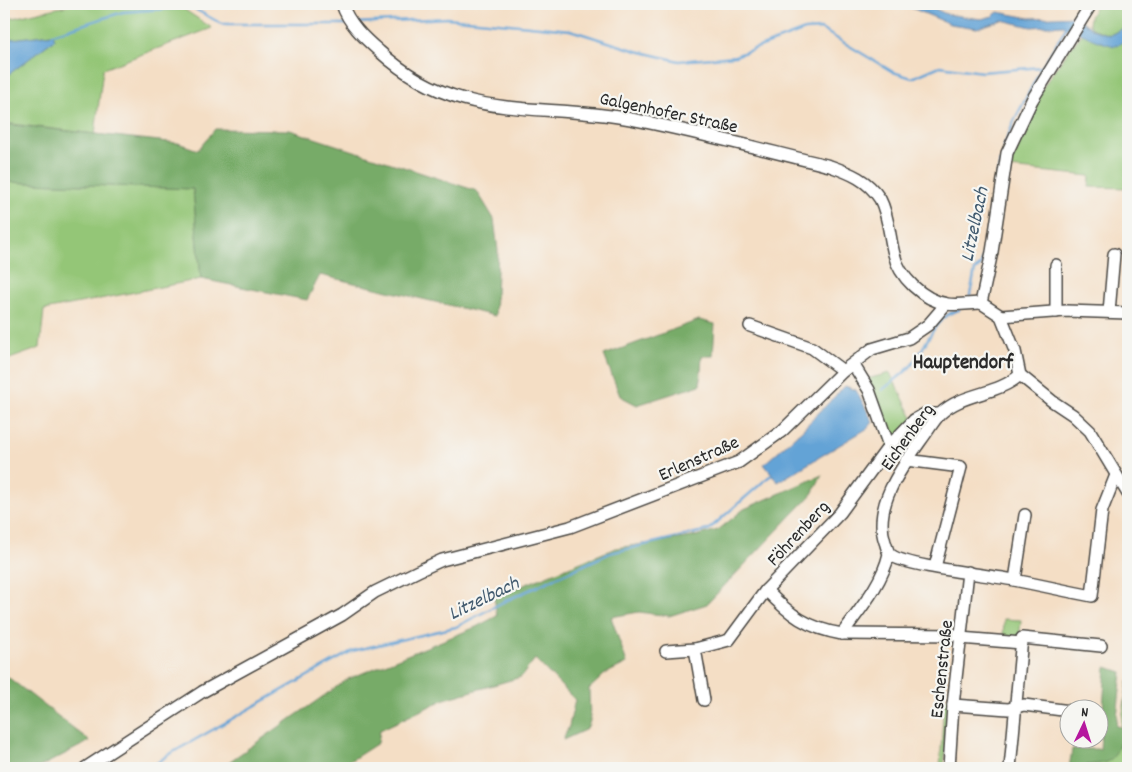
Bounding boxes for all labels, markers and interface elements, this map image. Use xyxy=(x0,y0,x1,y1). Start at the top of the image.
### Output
street label: Galgenhofer Straße xyxy=(597,87,740,142)
water label: Litzelbach xyxy=(954,184,998,265)
district label: Hauptendorf xyxy=(913,349,1015,379)
street label: Eichenberg xyxy=(875,399,943,477)
street label: Erlenstraße xyxy=(655,430,744,490)
street label: Föhrenberg xyxy=(762,495,837,573)
water label: Litzelbach xyxy=(444,570,525,629)
street label: Eschenstraße xyxy=(925,619,962,720)
north arrow xyxy=(1060,700,1110,750)
text: N xyxy=(1081,703,1089,723)

